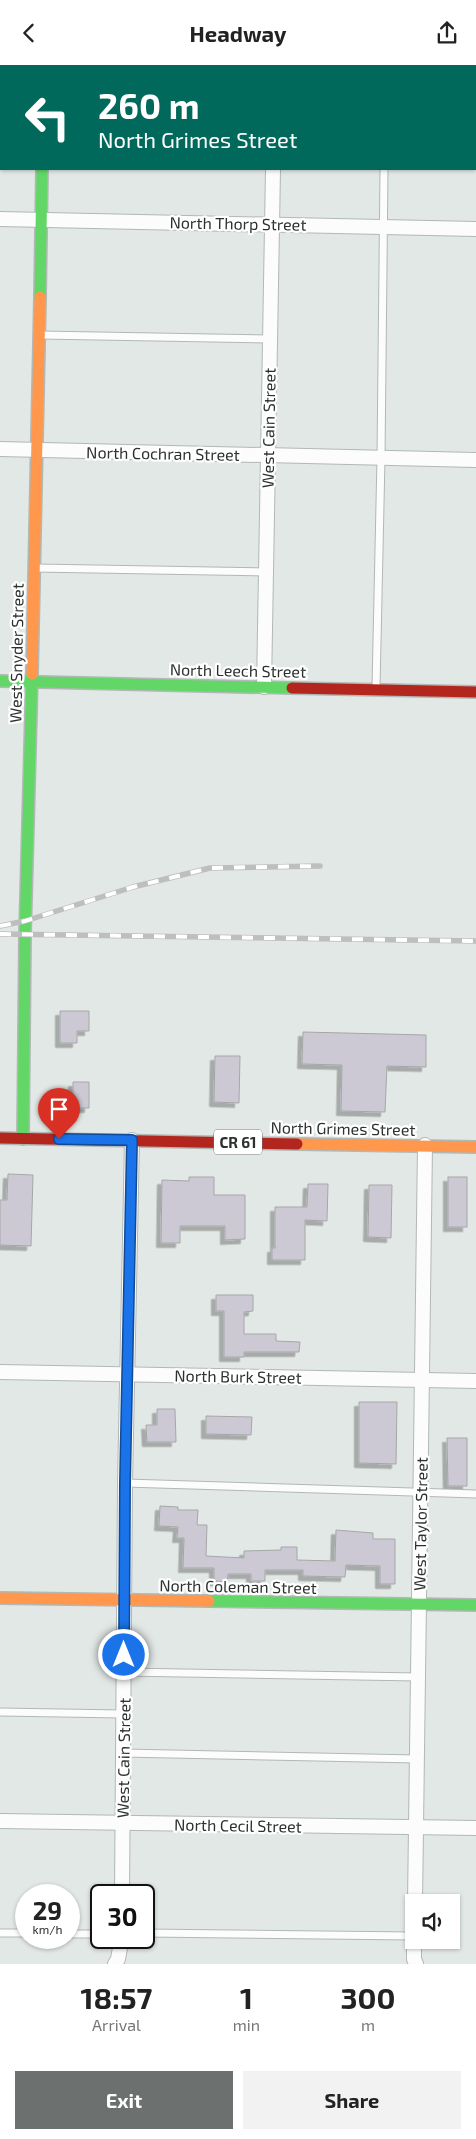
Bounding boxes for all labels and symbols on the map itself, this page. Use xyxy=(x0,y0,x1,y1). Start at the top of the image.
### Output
street label: North Thorp Street xyxy=(169,212,307,234)
street label: West Cain Street xyxy=(257,368,279,488)
street label: North Cochran Street xyxy=(86,442,240,464)
street label: West Snyder Street xyxy=(5,583,27,723)
street label: North Leech Street xyxy=(170,659,306,681)
pin xyxy=(38,1088,80,1139)
street label: North Grimes Street xyxy=(270,1117,416,1139)
road number: CR 61 xyxy=(214,1129,262,1155)
street label: North Burk Street xyxy=(174,1365,302,1387)
street label: West Taylor Street xyxy=(409,1457,431,1591)
street label: North Coleman Street xyxy=(159,1575,317,1597)
position arrow xyxy=(97,1628,149,1680)
street label: West Cain Street xyxy=(112,1698,134,1818)
street label: North Cecil Street xyxy=(174,1814,302,1836)
speed limit sign: 30 xyxy=(90,1884,155,1949)

